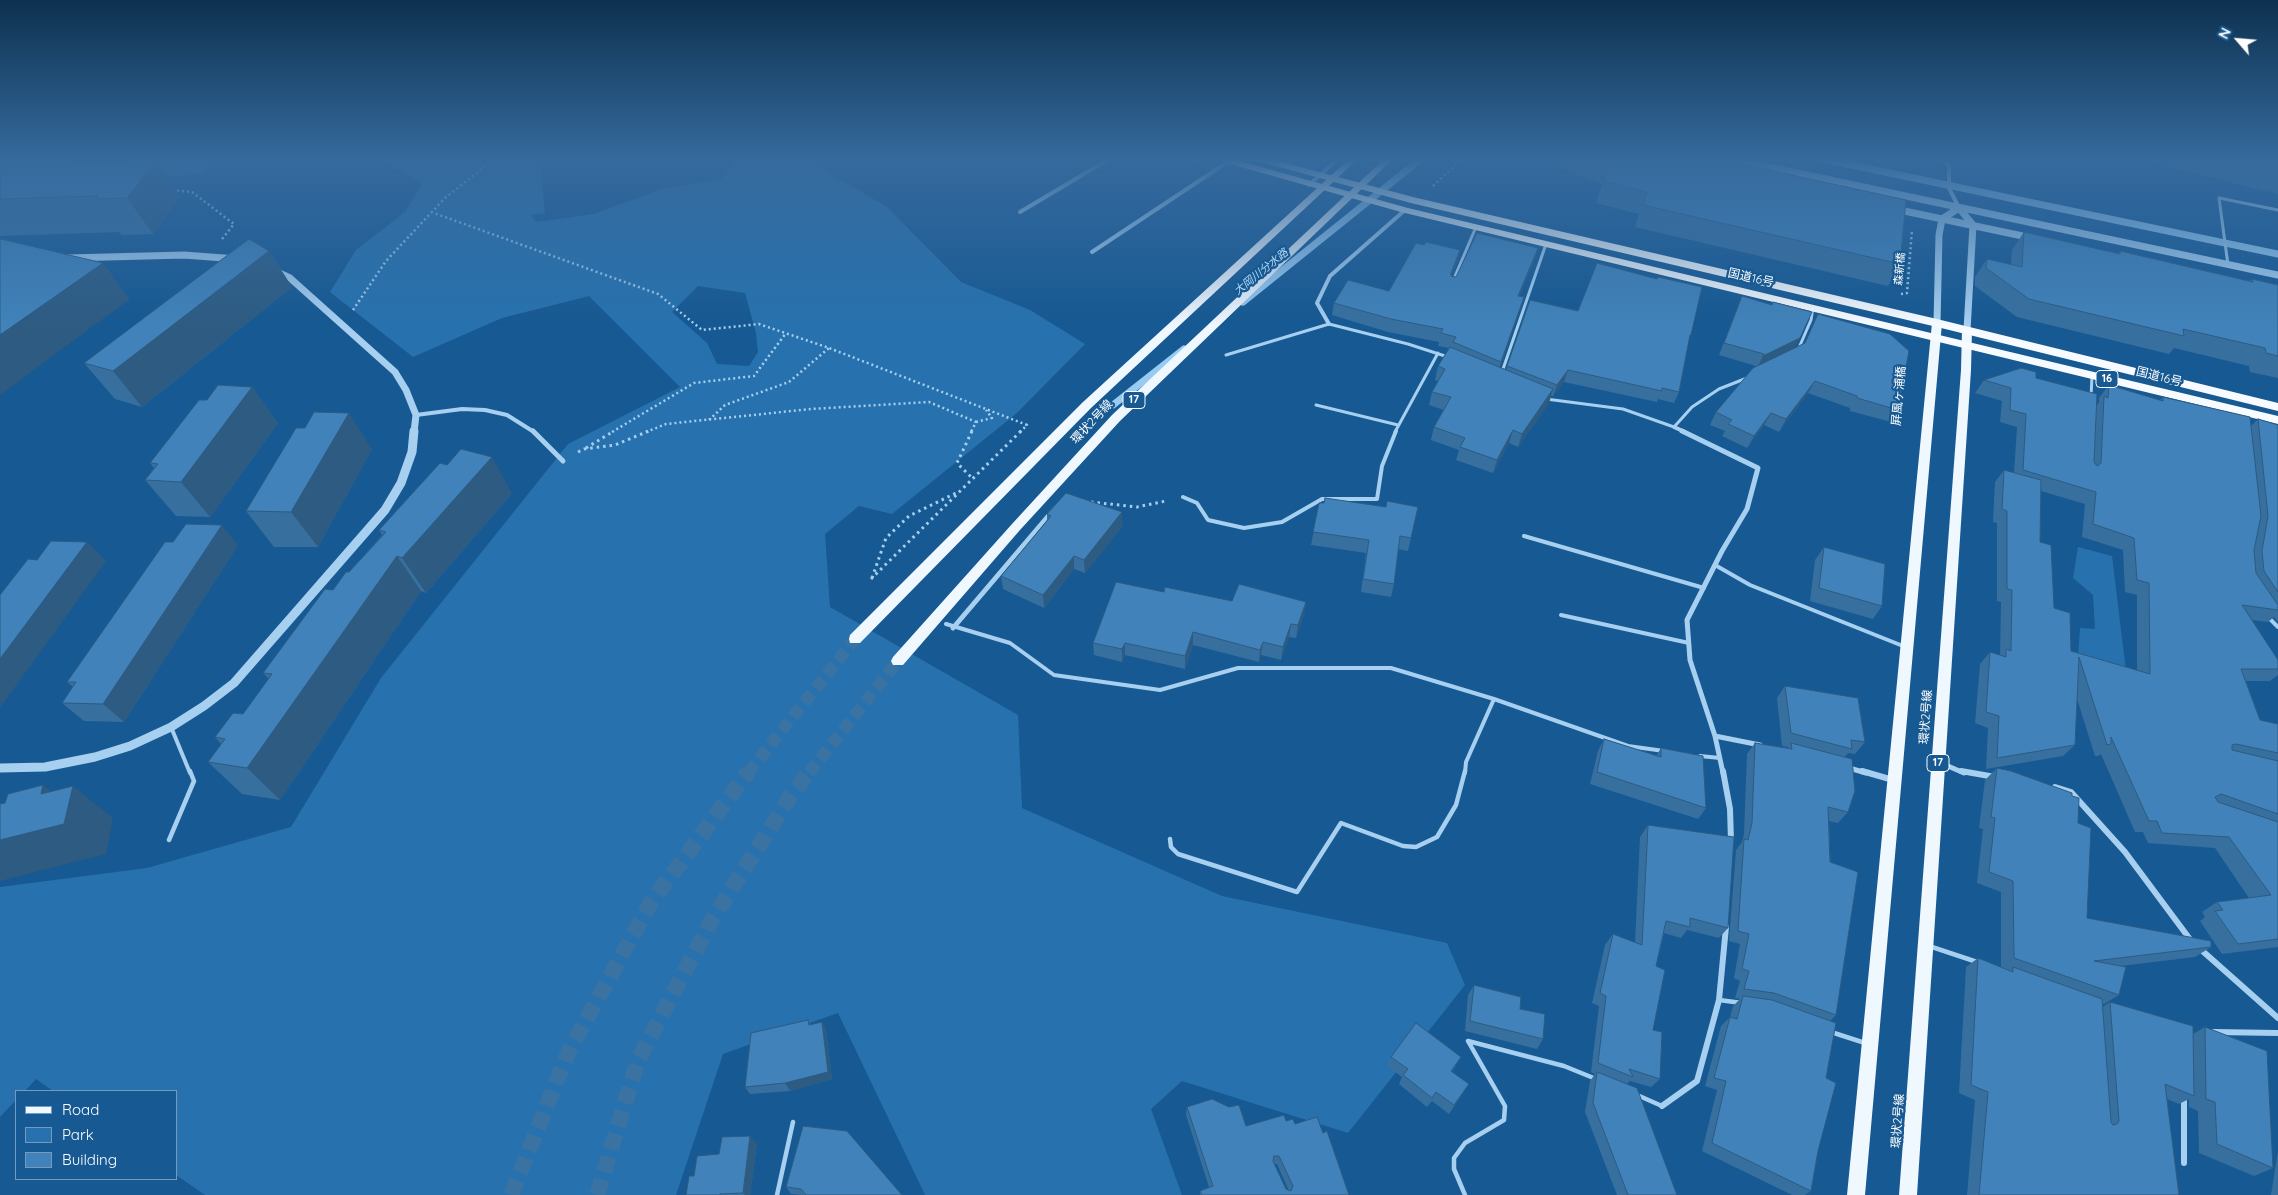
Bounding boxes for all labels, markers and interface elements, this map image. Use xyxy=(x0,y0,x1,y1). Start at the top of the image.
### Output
north arrow xyxy=(2213,15,2263,65)
text: N xyxy=(2214,25,2235,42)
water label: 大岡川分水路 xyxy=(1231,246,1291,298)
street label: 森新橋 xyxy=(1892,252,1908,286)
street label: 国道16号 xyxy=(1727,266,1775,290)
street label: 国道16号 xyxy=(2135,364,2183,390)
street label: 屛風ヶ浦橋 xyxy=(1889,365,1909,427)
road number: 16 xyxy=(2096,370,2118,388)
road number: 17 xyxy=(1123,392,1145,408)
street label: 環状2号線 xyxy=(1068,397,1116,447)
street label: 環状2号線 xyxy=(1917,689,1935,745)
road number: 17 xyxy=(1927,754,1949,771)
legend xyxy=(15,1090,178,1180)
street label: 環状2号線 xyxy=(1889,1093,1907,1149)
text: Road xyxy=(62,1100,99,1119)
text: Park xyxy=(62,1125,94,1144)
text: Building xyxy=(62,1150,117,1169)

